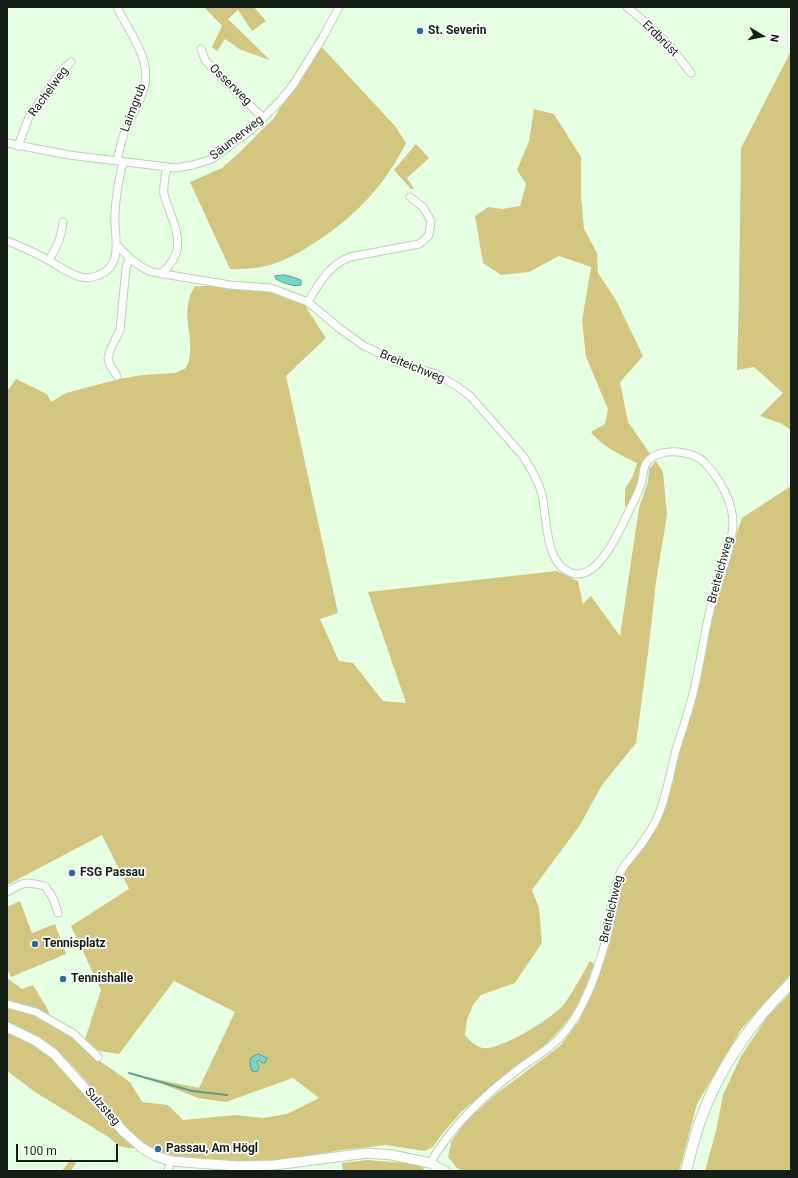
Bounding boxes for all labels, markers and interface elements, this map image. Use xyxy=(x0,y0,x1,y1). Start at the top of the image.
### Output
north arrow xyxy=(742,16,782,56)
street label: Erdbrüst xyxy=(639,18,681,60)
place label: St. Severin xyxy=(428,24,486,38)
marker: St. Severin xyxy=(415,26,425,36)
text: N xyxy=(767,33,781,43)
street label: Osserweg xyxy=(206,61,254,109)
street label: Rachelweg xyxy=(26,64,72,120)
street label: Laimgrub xyxy=(118,82,150,134)
street label: Säumerweg xyxy=(208,113,266,163)
street label: Breiteichweg xyxy=(377,347,447,387)
street label: Breiteichweg xyxy=(705,535,737,605)
place label: FSG Passau xyxy=(80,866,145,880)
marker: FSG Passau xyxy=(67,868,77,878)
street label: Breiteichweg xyxy=(597,874,627,944)
place label: Tennisplatz xyxy=(43,937,106,951)
marker: Tennisplatz xyxy=(30,939,40,949)
place label: Tennishalle xyxy=(71,972,133,986)
marker: Tennishalle xyxy=(58,974,68,984)
street label: Sulzsteg xyxy=(81,1085,123,1129)
scale bar xyxy=(18,1136,120,1162)
place label: Passau, Am Högl xyxy=(166,1142,258,1156)
text: 100 m xyxy=(23,1144,57,1158)
marker: Passau, Am Högl xyxy=(153,1144,163,1154)

